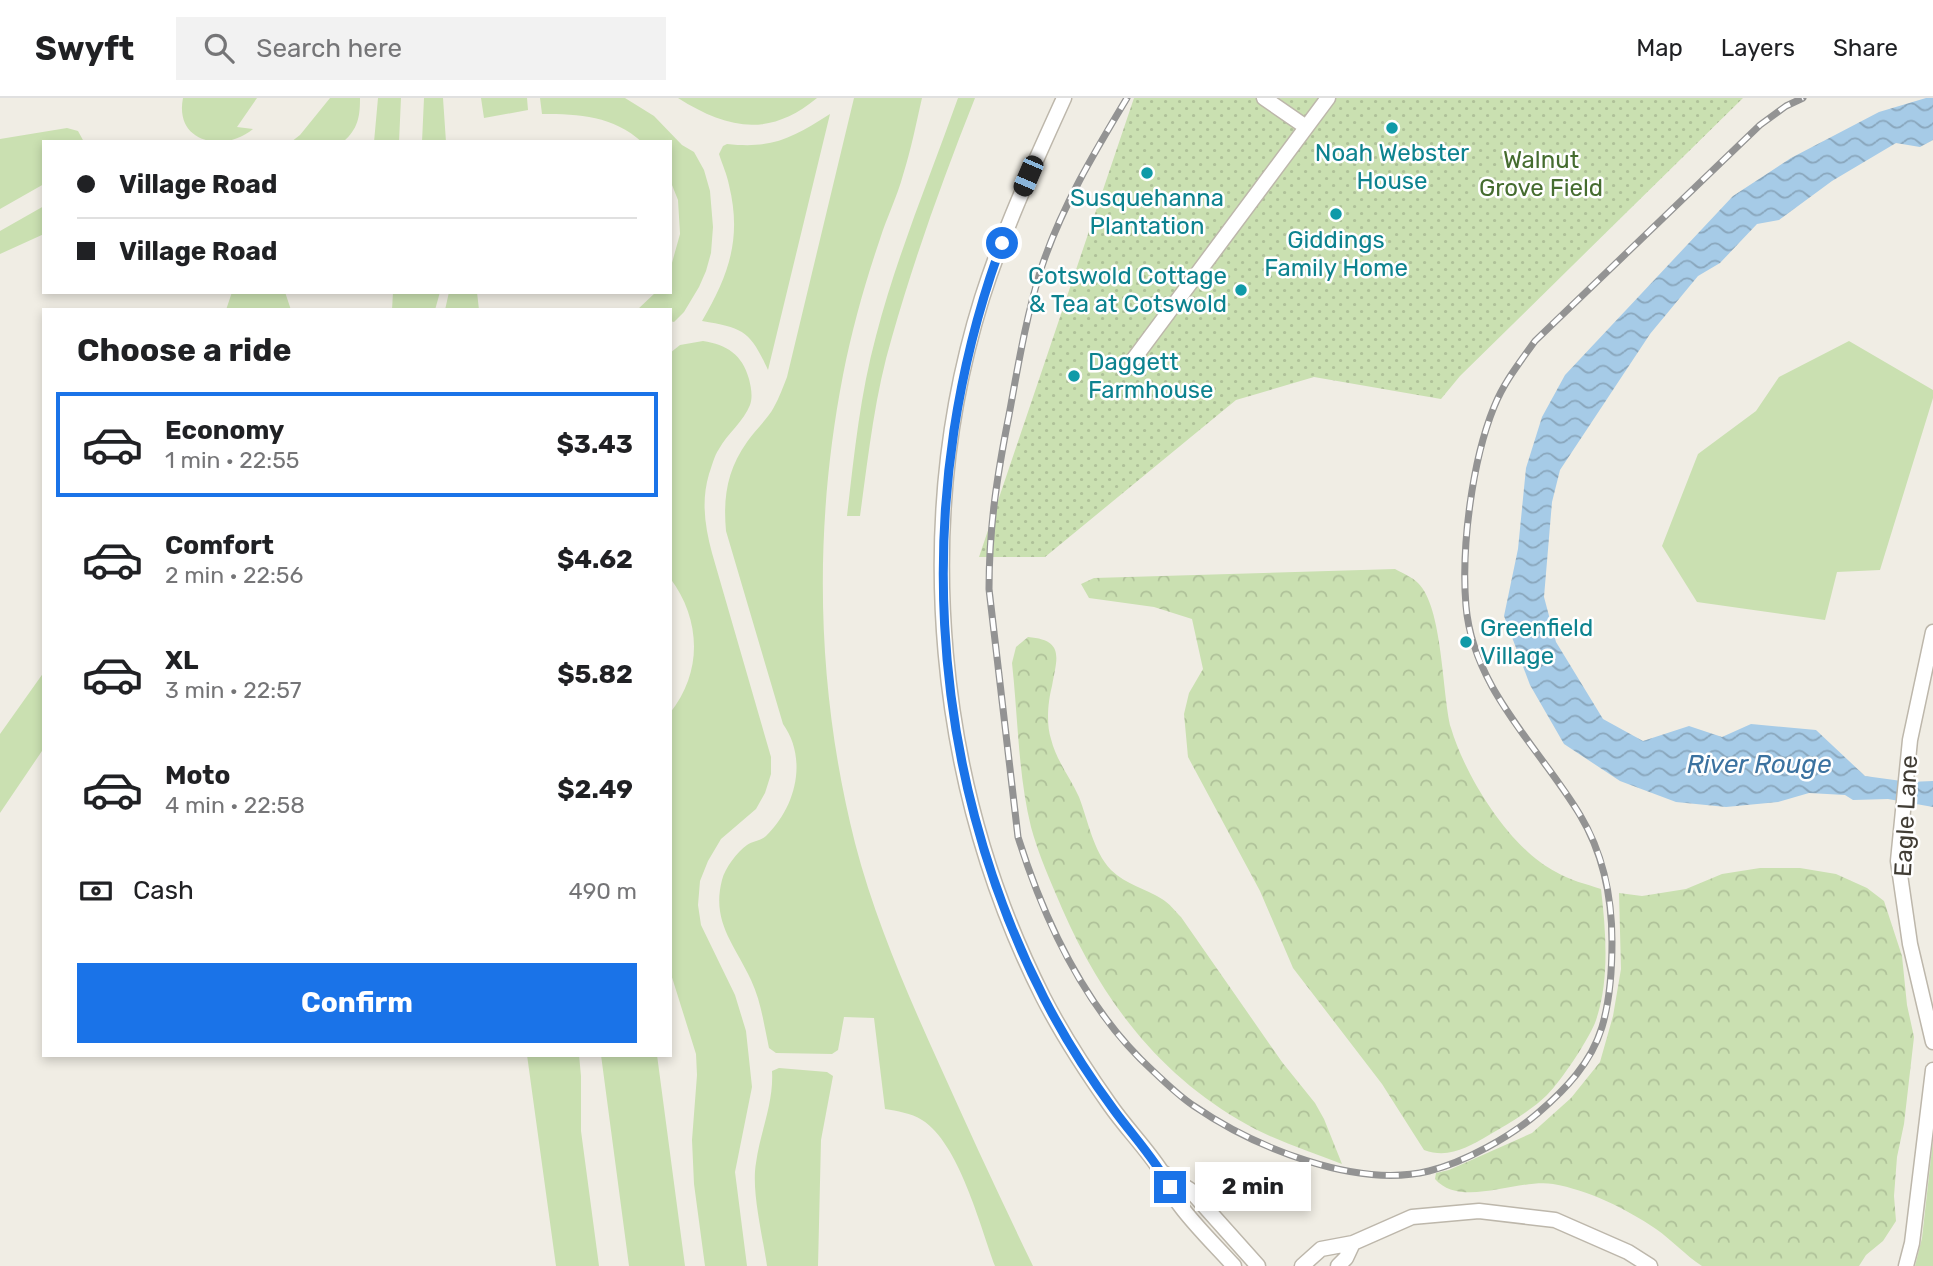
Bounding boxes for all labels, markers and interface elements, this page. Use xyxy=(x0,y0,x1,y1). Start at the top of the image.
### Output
search box xyxy=(176,17,666,80)
text: Swyft xyxy=(35,29,134,68)
icon: search xyxy=(200,29,238,67)
text: Search here xyxy=(256,33,402,64)
text: Map xyxy=(1636,34,1683,62)
text: Layers xyxy=(1721,34,1795,62)
text: Share xyxy=(1833,34,1898,62)
marker: Noah Webster House xyxy=(1384,120,1400,136)
place label: Noah Webster House xyxy=(1315,139,1469,195)
park label: Walnut Grove Field xyxy=(1479,146,1603,202)
car xyxy=(1011,153,1046,199)
marker: Susquehanna Plantation xyxy=(1139,165,1155,181)
text: Village Road xyxy=(119,169,277,200)
place label: Susquehanna Plantation xyxy=(1070,184,1224,240)
marker: Giddings Family Home xyxy=(1328,206,1344,222)
place label: Giddings Family Home xyxy=(1264,226,1408,282)
route start xyxy=(986,227,1018,259)
text: Village Road xyxy=(119,236,277,267)
place label: Cotswold Cottage & Tea at Cotswold xyxy=(1028,262,1227,318)
marker: Cotswold Cottage & Tea at Cotswold xyxy=(1233,282,1249,298)
text: Choose a ride xyxy=(77,331,291,369)
place label: Daggett Farmhouse xyxy=(1088,348,1214,404)
marker: Daggett Farmhouse xyxy=(1066,368,1082,384)
icon: car xyxy=(81,413,144,476)
text: Economy xyxy=(165,415,284,446)
text: $3.43 xyxy=(556,429,633,460)
text: 1 min · 22:55 xyxy=(165,446,300,474)
icon: car xyxy=(81,528,144,591)
text: Comfort xyxy=(165,530,274,561)
text: $4.62 xyxy=(557,544,633,575)
text: 2 min · 22:56 xyxy=(165,561,303,589)
place label: Greenfield Village xyxy=(1480,614,1593,670)
marker: Greenfield Village xyxy=(1458,634,1474,650)
icon: car xyxy=(81,643,144,706)
text: XL xyxy=(165,645,198,676)
text: $5.82 xyxy=(557,659,633,690)
text: 3 min · 22:57 xyxy=(165,676,302,704)
water label: River Rouge xyxy=(1687,749,1832,780)
street label: Eagle Lane xyxy=(1889,754,1923,878)
icon: car xyxy=(81,758,144,821)
text: Moto xyxy=(165,760,230,791)
text: $2.49 xyxy=(557,774,633,805)
text: 4 min · 22:58 xyxy=(165,791,305,819)
icon: cash xyxy=(77,872,115,910)
text: Cash xyxy=(133,875,194,906)
text: 490 m xyxy=(569,877,637,905)
button: Confirm xyxy=(77,963,637,1043)
callout: 2 min xyxy=(1194,1162,1310,1212)
route end xyxy=(1154,1171,1186,1203)
text: 2 min xyxy=(1222,1172,1284,1200)

